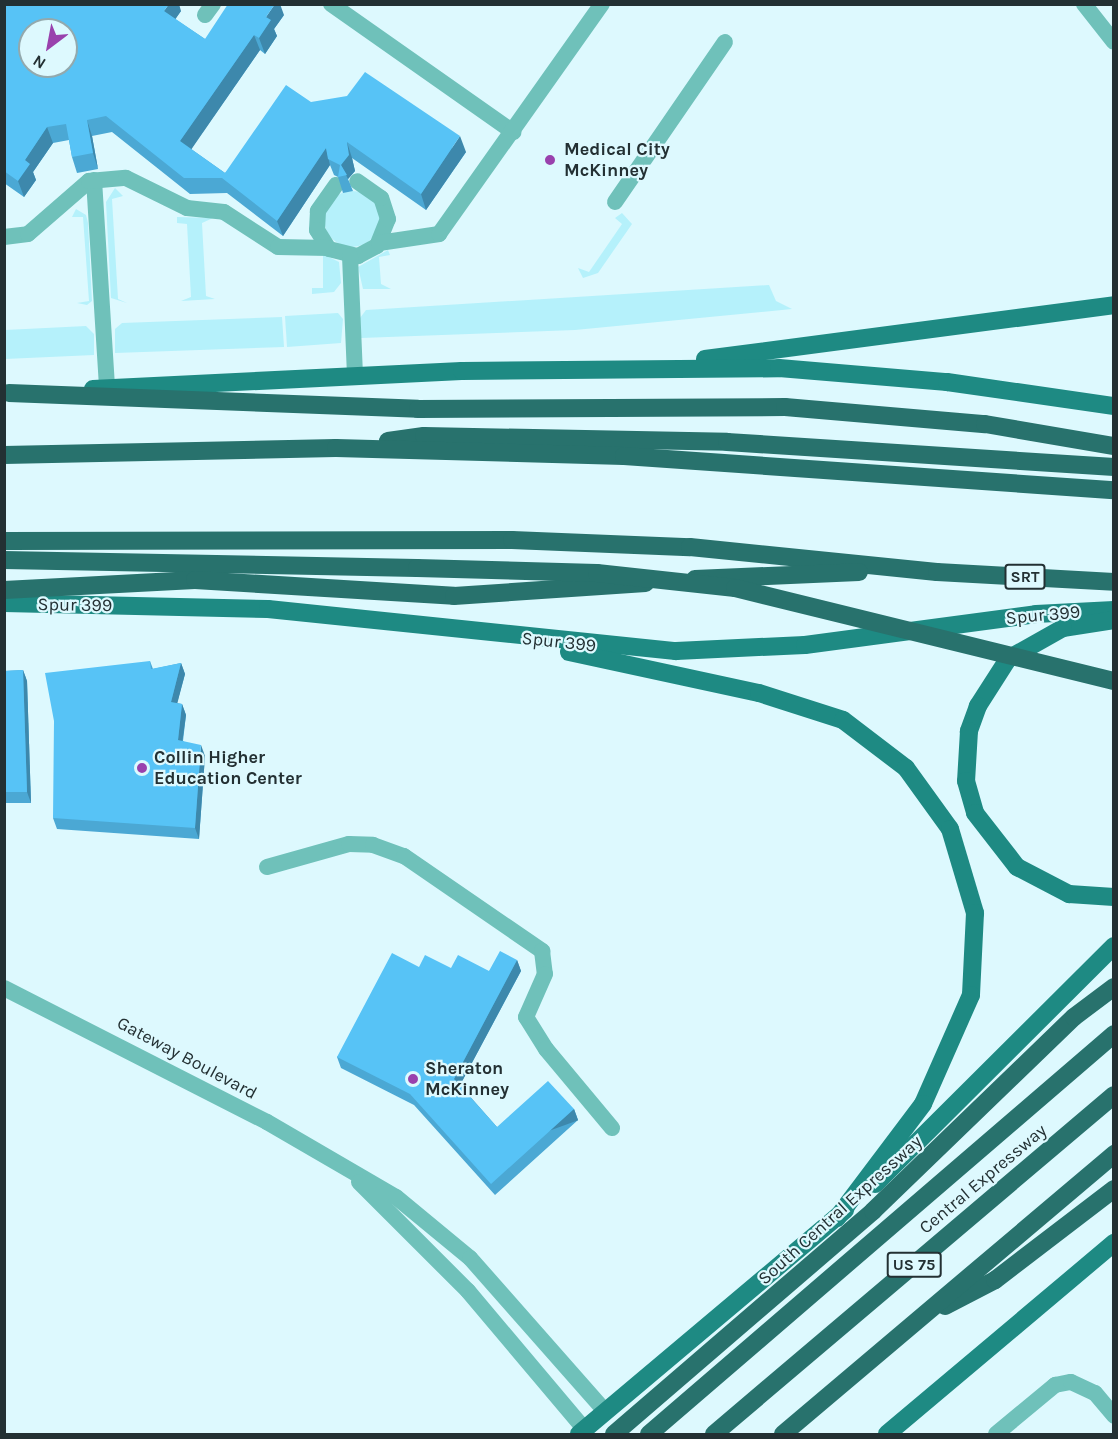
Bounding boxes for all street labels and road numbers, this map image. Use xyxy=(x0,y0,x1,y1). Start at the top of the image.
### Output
road number: SRT xyxy=(1004,564,1046,590)
street label: Spur 399 xyxy=(38,594,112,616)
street label: Spur 399 xyxy=(1005,601,1081,629)
street label: Spur 399 xyxy=(521,627,597,657)
street label: Gateway Boulevard xyxy=(113,1012,261,1104)
street label: Central Expressway xyxy=(915,1119,1051,1239)
street label: South Central Expressway xyxy=(754,1131,926,1289)
road number: US 75 xyxy=(886,1252,942,1278)

